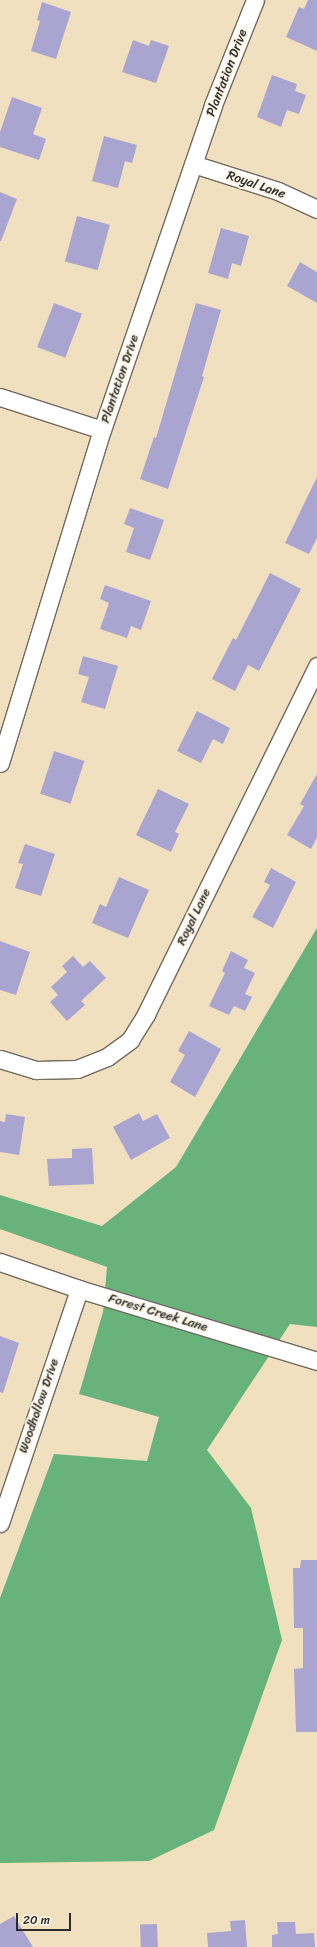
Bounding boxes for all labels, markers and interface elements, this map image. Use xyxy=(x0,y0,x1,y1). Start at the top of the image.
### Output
street label: Plantation Drive xyxy=(203,27,251,119)
street label: Royal Lane xyxy=(225,168,287,202)
street label: Plantation Drive xyxy=(98,333,142,425)
street label: Royal Lane xyxy=(174,886,214,948)
street label: Forest Creek Lane xyxy=(106,1290,210,1336)
street label: Woodhollow Drive xyxy=(15,1357,63,1455)
scale bar xyxy=(18,1905,73,1931)
text: 20 m xyxy=(23,1909,50,1931)

